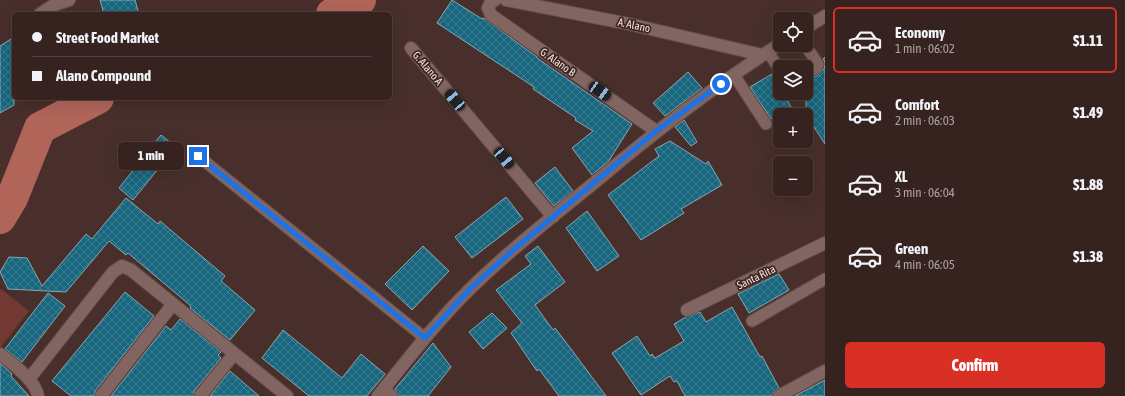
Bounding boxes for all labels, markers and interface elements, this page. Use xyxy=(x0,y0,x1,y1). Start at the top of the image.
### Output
map controls xyxy=(773,12,813,196)
button: locate xyxy=(773,12,813,52)
street label: A. Alano xyxy=(617,16,651,34)
icon: car xyxy=(847,22,883,58)
text: Economy xyxy=(895,24,945,41)
text: Street Food Market xyxy=(56,29,159,46)
text: $1.11 xyxy=(1073,32,1103,49)
text: 1 min · 06:02 xyxy=(895,41,955,56)
street label: G. Alano B xyxy=(538,46,578,79)
street label: G. Alano A xyxy=(411,49,446,88)
button: layers xyxy=(773,60,813,100)
text: Alano Compound xyxy=(56,67,151,84)
route start xyxy=(712,75,730,93)
car xyxy=(587,79,613,103)
car xyxy=(443,87,467,113)
icon: car xyxy=(847,94,883,130)
text: Comfort xyxy=(895,96,939,113)
text: $1.49 xyxy=(1073,104,1103,121)
button: + xyxy=(773,108,813,148)
text: 2 min · 06:03 xyxy=(895,113,955,128)
callout: 1 min xyxy=(118,142,184,170)
car xyxy=(492,145,516,171)
route end xyxy=(189,147,207,165)
text: 1 min xyxy=(138,148,164,163)
button: − xyxy=(773,156,813,196)
icon: car xyxy=(847,166,883,202)
text: XL xyxy=(895,168,908,185)
text: $1.88 xyxy=(1073,176,1103,193)
text: 3 min · 06:04 xyxy=(895,185,955,200)
icon: car xyxy=(847,238,883,274)
text: Green xyxy=(895,240,928,257)
text: $1.38 xyxy=(1073,248,1103,265)
text: 4 min · 06:05 xyxy=(895,257,955,272)
street label: Santa Rita xyxy=(735,263,777,291)
button: Confirm xyxy=(845,342,1105,388)

